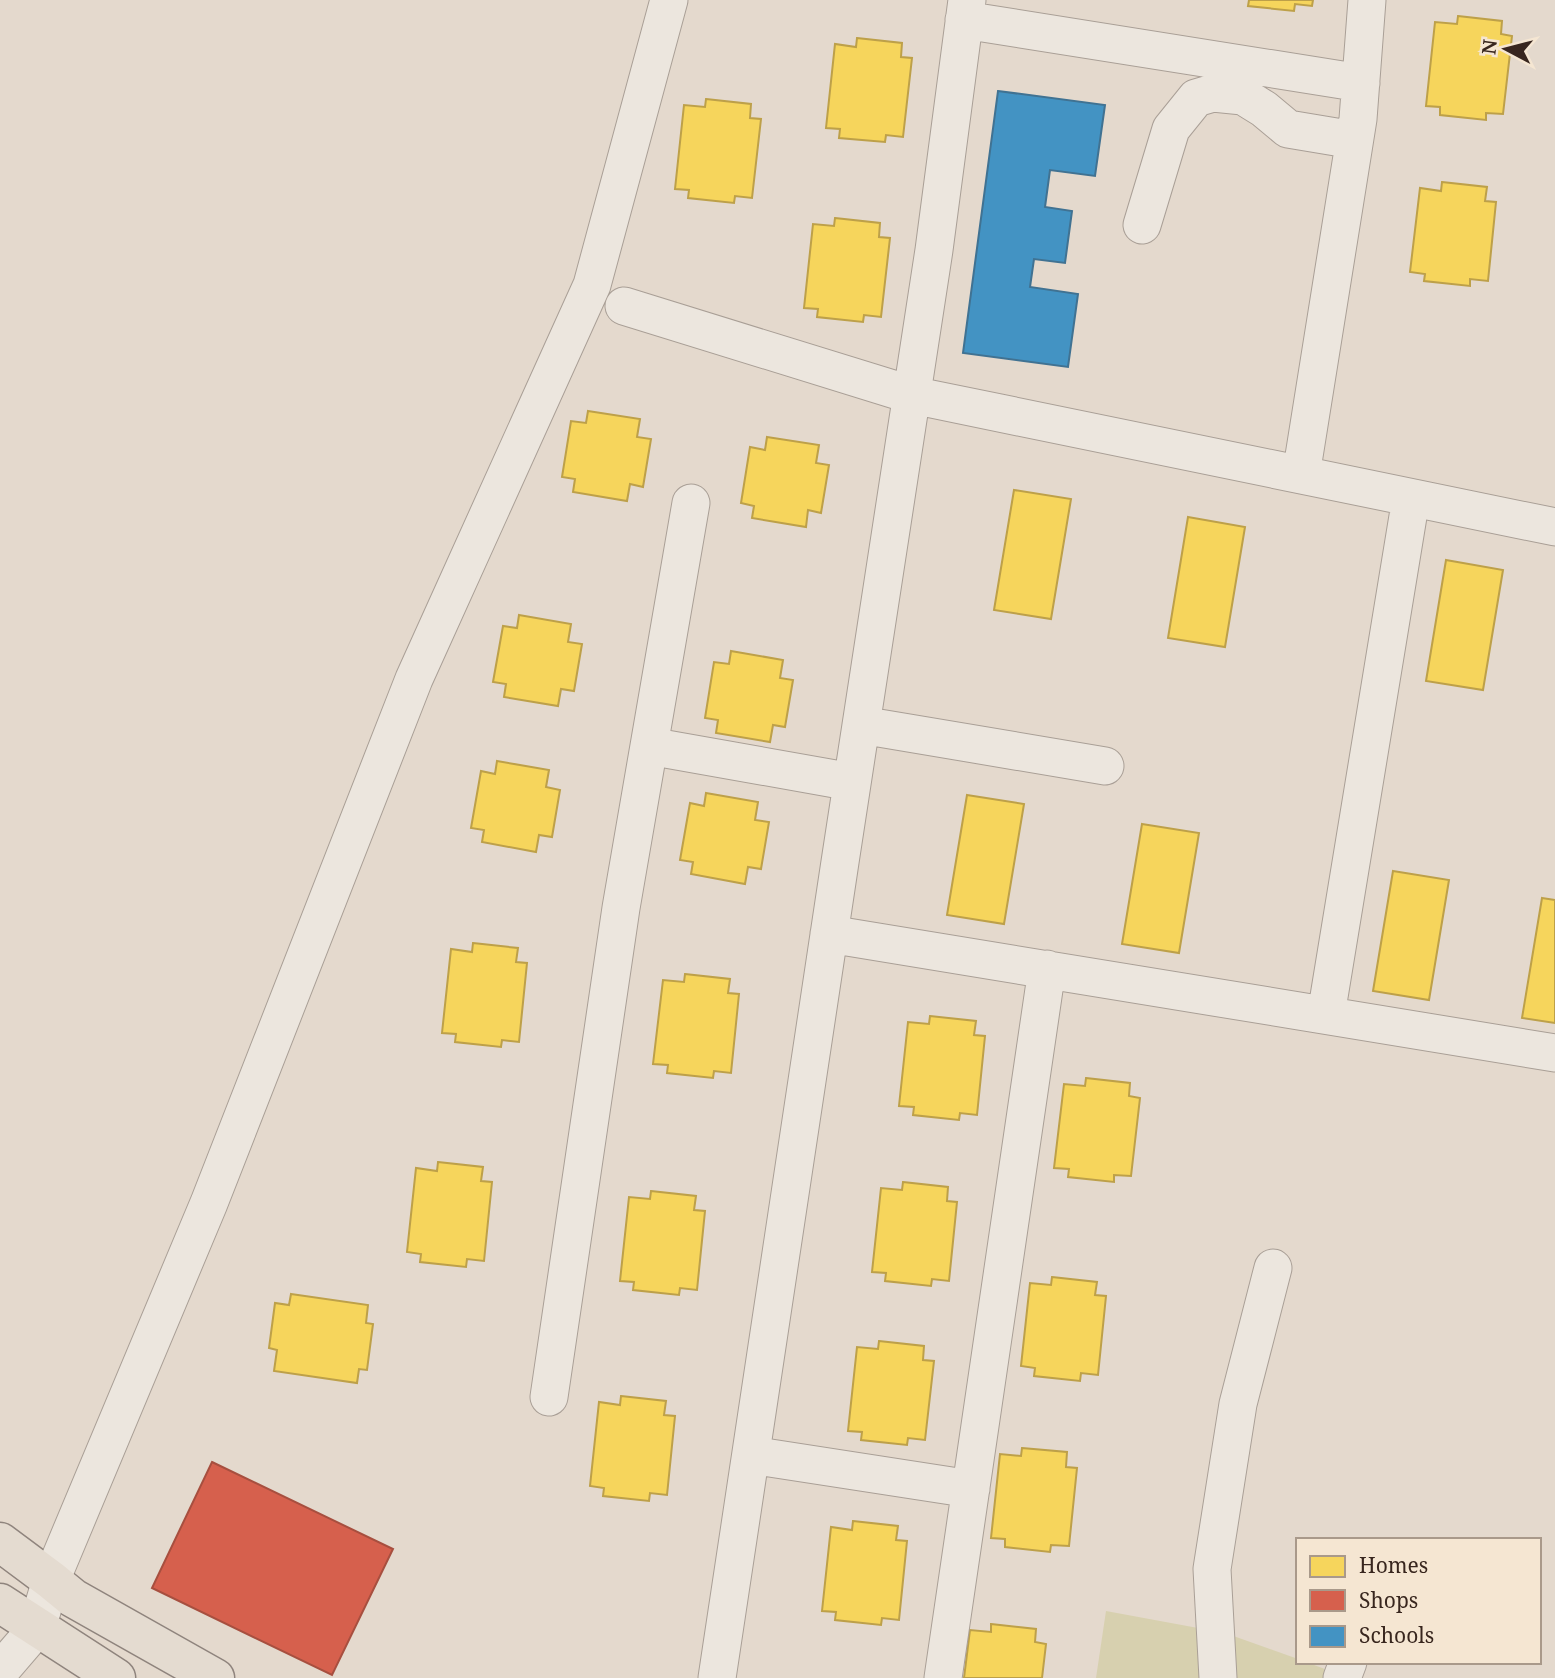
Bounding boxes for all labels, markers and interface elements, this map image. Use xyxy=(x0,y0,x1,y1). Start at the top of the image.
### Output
north arrow xyxy=(1471,14,1541,84)
text: N xyxy=(1475,38,1503,56)
legend xyxy=(1296,1538,1541,1664)
text: Homes xyxy=(1359,1551,1428,1579)
text: Shops xyxy=(1359,1586,1418,1614)
text: Schools xyxy=(1359,1621,1434,1649)

